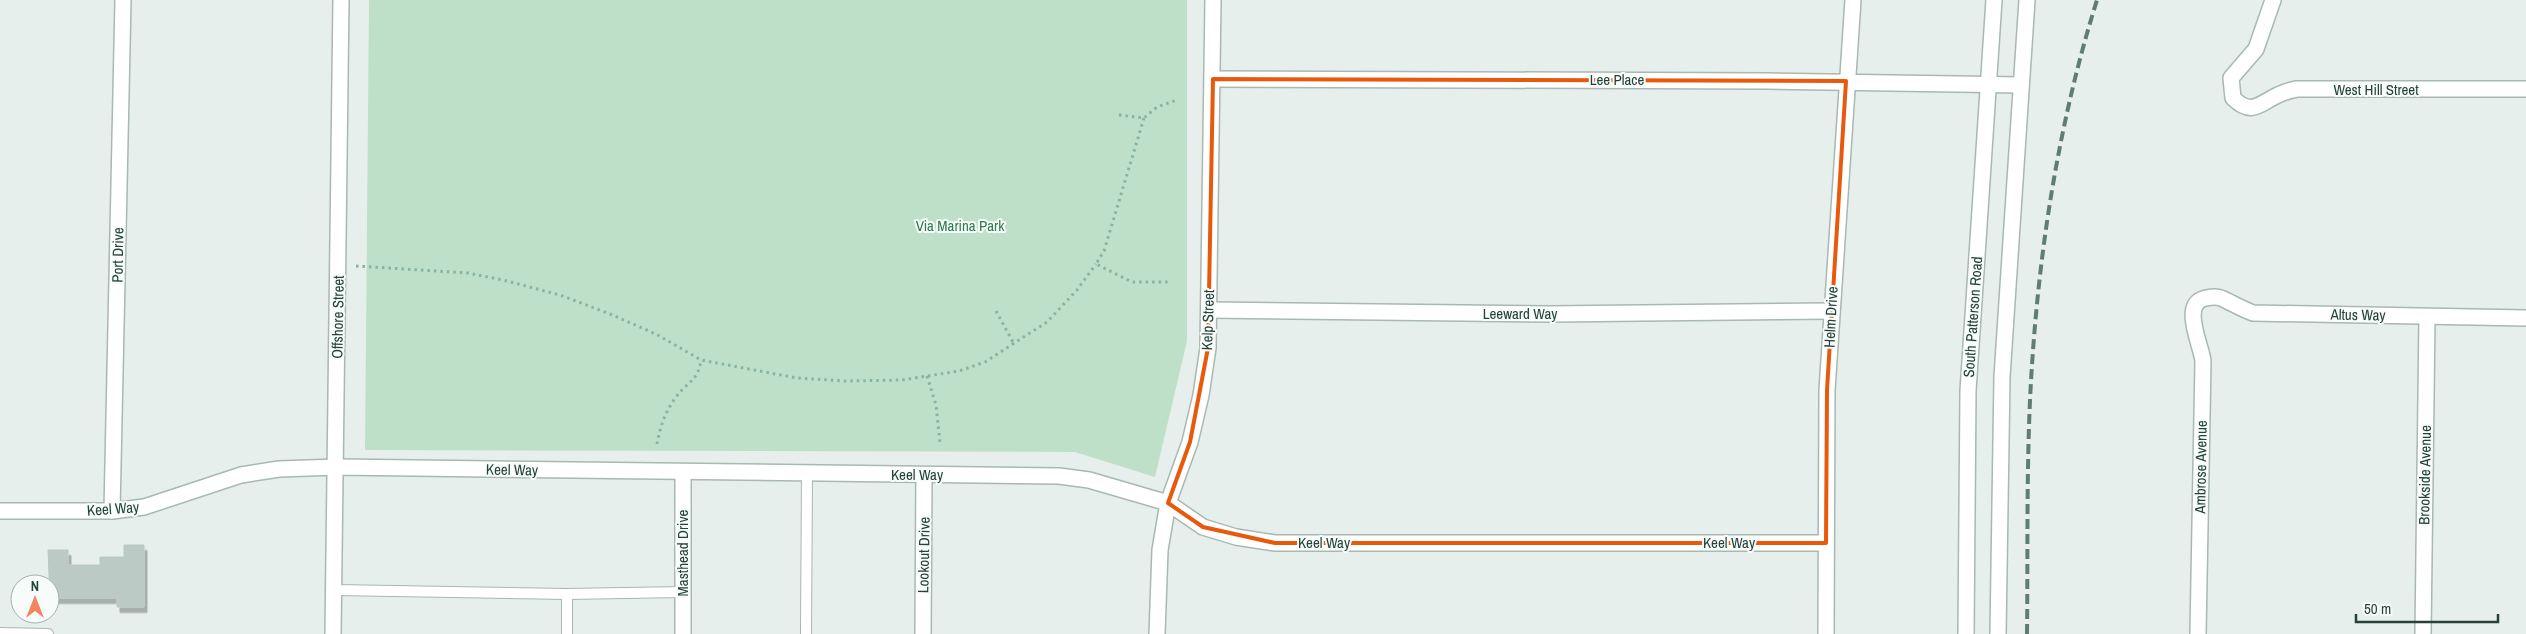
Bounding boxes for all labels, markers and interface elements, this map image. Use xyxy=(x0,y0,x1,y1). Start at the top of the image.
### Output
street label: Lee Place xyxy=(1590,69,1645,90)
street label: West Hill Street xyxy=(2333,79,2419,100)
park label: Via Marina Park xyxy=(916,215,1005,236)
street label: Port Drive xyxy=(107,227,128,283)
street label: South Patterson Road xyxy=(1958,256,1987,378)
street label: Offshore Street xyxy=(326,275,349,359)
street label: Helm Drive xyxy=(1818,286,1843,348)
street label: Kelp Street xyxy=(1196,289,1219,351)
street label: Leeward Way xyxy=(1483,303,1558,324)
street label: Altus Way xyxy=(2329,304,2386,325)
street label: Ambrose Avenue xyxy=(2189,420,2212,515)
street label: Brookside Avenue xyxy=(2413,425,2436,525)
street label: Keel Way xyxy=(486,459,539,480)
street label: Keel Way xyxy=(891,464,944,485)
street label: Keel Way xyxy=(86,496,141,521)
street label: Masthead Drive xyxy=(672,509,693,596)
street label: Lookout Drive xyxy=(912,516,935,593)
street label: Keel Way xyxy=(1298,532,1351,553)
street label: Keel Way xyxy=(1703,532,1756,553)
north arrow xyxy=(10,574,60,624)
text: N xyxy=(31,577,39,595)
scale bar xyxy=(2356,592,2498,624)
text: 50 m xyxy=(2364,598,2391,619)

